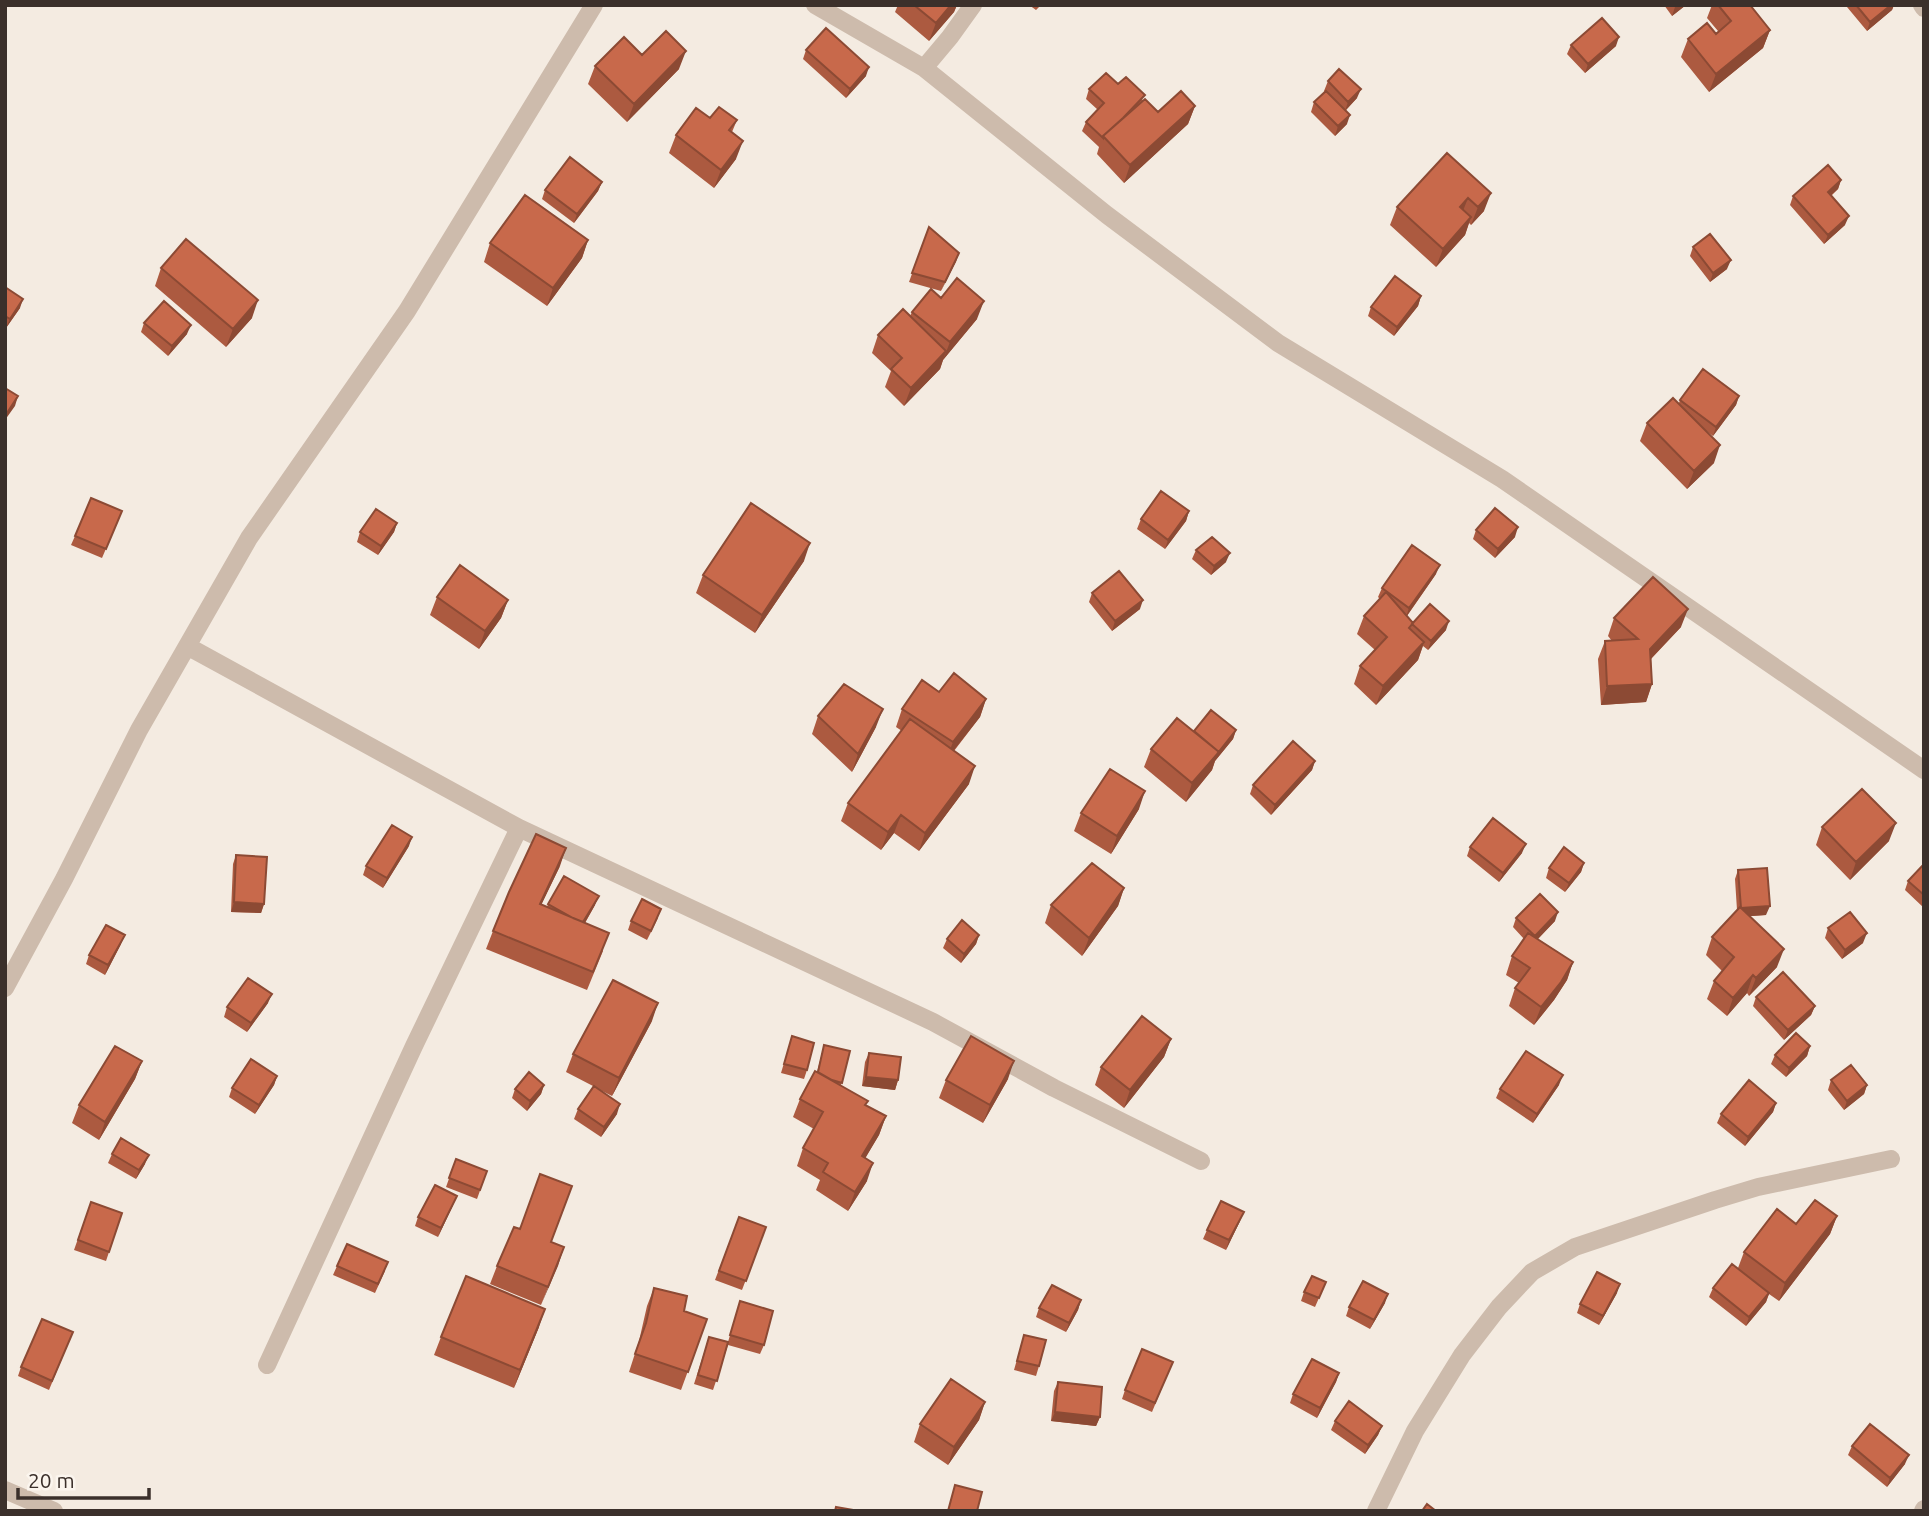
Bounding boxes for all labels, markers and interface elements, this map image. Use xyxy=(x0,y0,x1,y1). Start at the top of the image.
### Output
scale bar xyxy=(18,1456,149,1500)
text: 20 m xyxy=(28,1468,75,1492)

